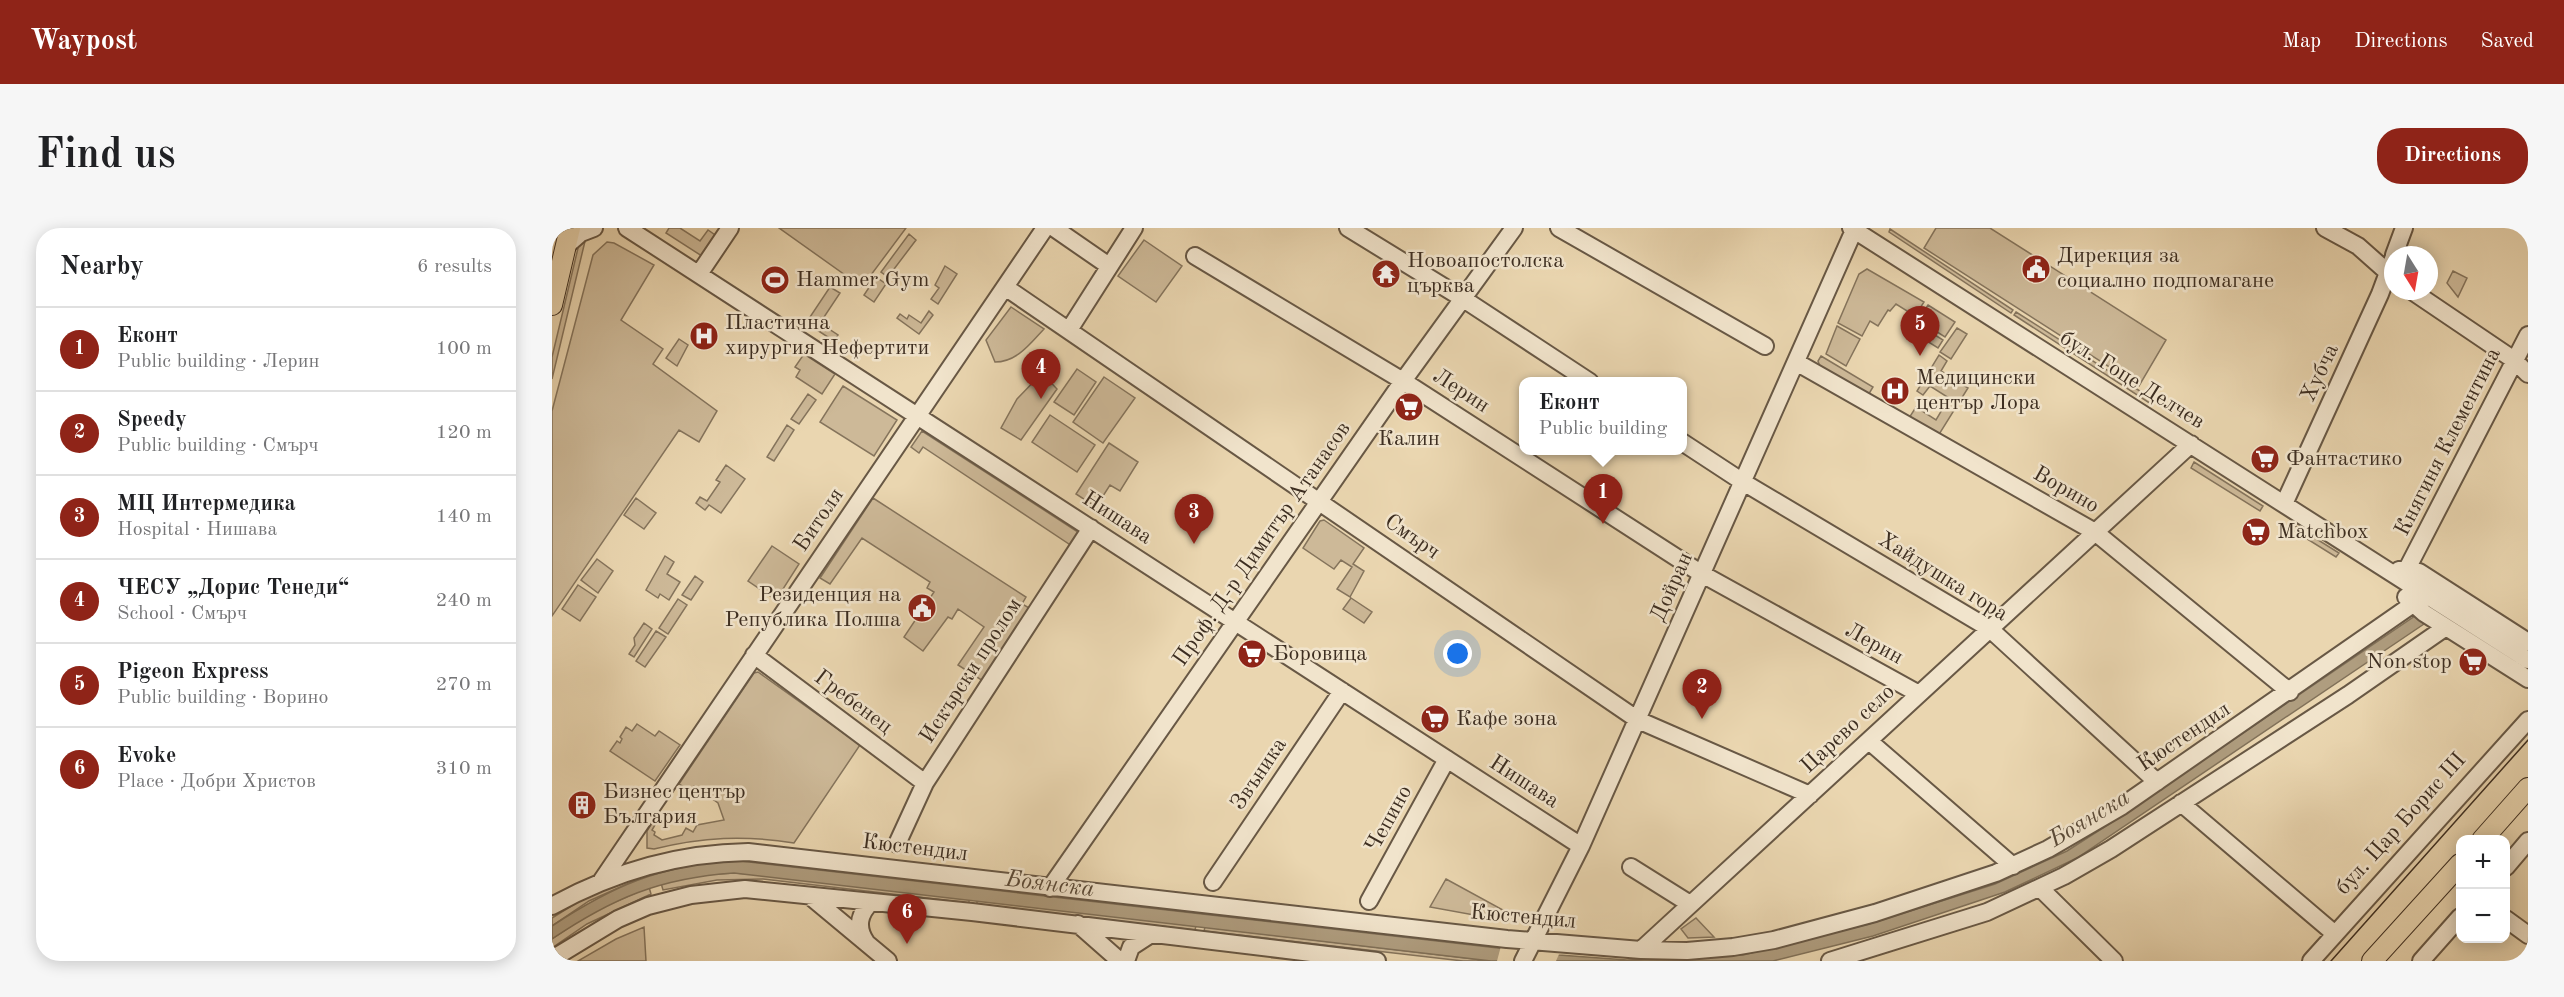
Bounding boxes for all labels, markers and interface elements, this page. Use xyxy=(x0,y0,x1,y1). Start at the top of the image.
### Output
text: Waypost xyxy=(30,28,137,56)
text: Map xyxy=(2282,31,2321,52)
text: Directions xyxy=(2354,31,2448,52)
text: Saved xyxy=(2481,31,2534,52)
button: Directions xyxy=(2377,128,2528,184)
text: Find us xyxy=(36,135,175,177)
place label: Дирекция за социално подпомагане xyxy=(2057,245,2274,292)
north arrow xyxy=(2384,246,2438,300)
place label: Новоапостолска църква xyxy=(1407,250,1564,297)
public building icon: Дирекция за социално подпомагане xyxy=(2020,253,2052,285)
text: Nearby xyxy=(60,254,144,280)
text: 6 results xyxy=(417,257,492,277)
temple icon: Новоапостолска църква xyxy=(1370,258,1402,290)
sports icon: Hammer Gym xyxy=(759,264,791,296)
place label: Hammer Gym xyxy=(796,269,929,291)
pin: 5 xyxy=(1900,306,1940,356)
place label: Пластична хирургия Нефертити xyxy=(725,312,929,359)
hospital icon: Пластична хирургия Нефертити xyxy=(688,320,720,352)
text: Еконт xyxy=(117,325,178,347)
street label: бул. Гоце Делчев xyxy=(2056,327,2208,433)
text: 1 xyxy=(74,339,85,359)
text: 100 m xyxy=(436,339,492,359)
street label: Хубча xyxy=(2297,341,2343,405)
street label: Княгиня Клементина xyxy=(2391,344,2505,540)
pin: 4 xyxy=(1022,350,1060,399)
text: Public building · Лерин xyxy=(117,352,319,372)
street label: Лерин xyxy=(1429,365,1493,417)
place label: Медицински център Лора xyxy=(1916,367,2040,414)
hospital icon: Медицински център Лора xyxy=(1879,375,1911,407)
popup xyxy=(1519,377,1687,455)
supermarket icon: Калин xyxy=(1393,391,1425,423)
text: Еконт xyxy=(1539,392,1600,414)
text: Speedy xyxy=(117,409,187,431)
street label: Проф. Д-р Димитър Атанасов xyxy=(1169,418,1355,670)
text: Public building xyxy=(1539,419,1667,439)
text: 2 xyxy=(74,423,85,443)
text: 120 m xyxy=(436,423,492,443)
place label: Калин xyxy=(1378,428,1440,450)
text: Public building · Смърч xyxy=(117,436,319,456)
supermarket icon: Фантастико xyxy=(2249,443,2281,475)
place label: Фантастико xyxy=(2286,448,2402,470)
street label: Ворино xyxy=(2029,462,2103,518)
pin: 1 xyxy=(1584,474,1622,524)
street label: Битоля xyxy=(790,484,848,556)
street label: Нишава xyxy=(1078,487,1156,549)
text: МЦ Интермедика xyxy=(117,493,296,515)
pin: 3 xyxy=(1174,494,1214,544)
text: 3 xyxy=(74,507,85,527)
text: 140 m xyxy=(436,507,492,527)
street label: Смърч xyxy=(1380,510,1444,564)
supermarket icon: Matchbox xyxy=(2240,516,2272,548)
text: Hospital · Нишава xyxy=(117,520,277,540)
place label: Matchbox xyxy=(2277,521,2369,543)
street label: Хайдушка гора xyxy=(1874,528,2012,626)
street label: Дойран xyxy=(1647,549,1697,625)
text: ЧЕСУ „Дорис Тенеди“ xyxy=(117,577,349,599)
place label: Резиденция на Република Полша xyxy=(725,584,901,631)
text: 4 xyxy=(74,591,85,611)
text: 240 m xyxy=(436,591,492,611)
public building icon: Резиденция на Република Полша xyxy=(906,592,938,624)
street label: Искърски пролом xyxy=(916,594,1026,748)
text: School · Смърч xyxy=(117,604,247,624)
street label: Лерин xyxy=(1841,619,1907,669)
supermarket icon: Боровица xyxy=(1236,638,1268,670)
your location xyxy=(1443,639,1472,668)
place label: Боровица xyxy=(1273,643,1367,665)
supermarket icon: Non stop xyxy=(2457,646,2489,678)
place label: Non stop xyxy=(2367,651,2452,673)
text: Pigeon Express xyxy=(117,661,268,683)
street label: Гребенец xyxy=(810,666,896,738)
pin: 2 xyxy=(1682,670,1722,719)
text: 5 xyxy=(74,675,85,695)
text: 270 m xyxy=(436,675,492,695)
street label: Царево село xyxy=(1797,680,1899,778)
text: Public building · Ворино xyxy=(117,688,328,708)
street label: Кюстендил xyxy=(2134,698,2234,776)
supermarket icon: Кафе зона xyxy=(1419,703,1451,735)
place label: Кафе зона xyxy=(1456,708,1557,730)
street label: Звъника xyxy=(1227,734,1291,814)
text: Evoke xyxy=(117,745,176,767)
street label: бул. Цар Борис III xyxy=(2332,749,2470,899)
street label: Нишава xyxy=(1485,751,1563,813)
text: 6 xyxy=(74,759,85,779)
text: 310 m xyxy=(436,759,492,779)
text: Place · Добри Христов xyxy=(117,772,316,792)
place label: Бизнес център България xyxy=(603,781,746,828)
street label: Чепино xyxy=(1362,782,1416,856)
water label: Боянска xyxy=(2045,786,2135,853)
building icon: Бизнес център България xyxy=(566,789,598,821)
street label: Кюстендил xyxy=(861,831,969,865)
map controls xyxy=(2456,835,2510,943)
button: + xyxy=(2456,835,2510,889)
water label: Боянска xyxy=(1003,868,1096,902)
button: − xyxy=(2456,889,2510,943)
pin: 6 xyxy=(888,894,926,944)
street label: Кюстендил xyxy=(1469,901,1577,933)

